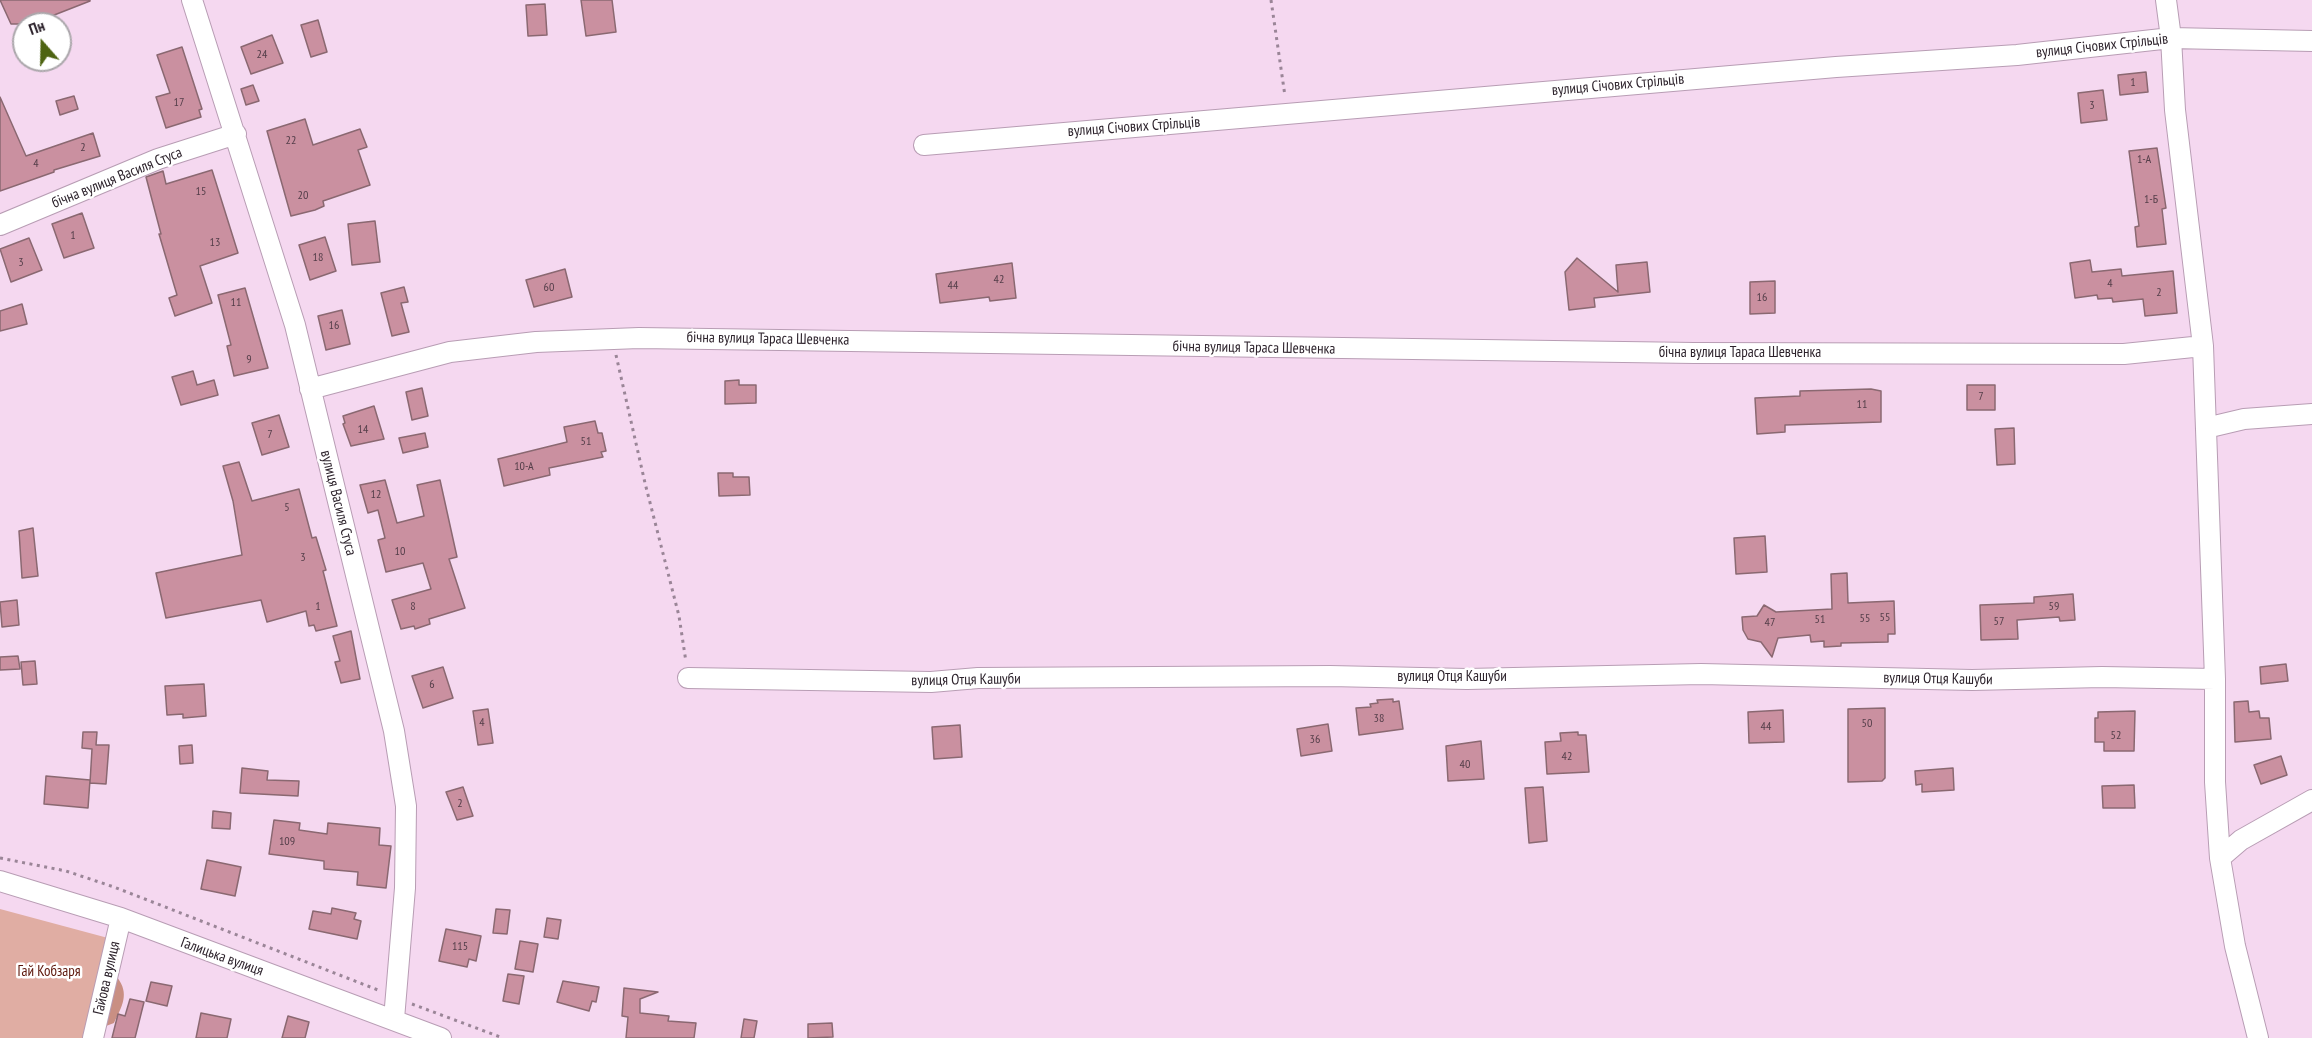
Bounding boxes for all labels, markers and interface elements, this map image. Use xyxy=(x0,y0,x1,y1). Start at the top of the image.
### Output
north arrow xyxy=(12,12,72,72)
text: Пн xyxy=(26,15,47,39)
street label: вулиця Січових Стрільців xyxy=(2035,30,2169,62)
house number: 24 xyxy=(257,48,267,62)
street label: вулиця Січових Стрільців xyxy=(1551,70,1685,100)
house number: 1 xyxy=(2130,76,2136,90)
house number: 17 xyxy=(174,96,184,110)
house number: 3 xyxy=(2089,99,2095,113)
street label: вулиця Січових Стрільців xyxy=(1067,113,1201,141)
house number: 22 xyxy=(286,134,296,148)
house number: 2 xyxy=(80,141,86,155)
street label: бічна вулиця Василя Стуса xyxy=(49,144,185,212)
house number: 1-А xyxy=(2137,153,2151,167)
house number: 4 xyxy=(33,157,39,171)
house number: 15 xyxy=(196,185,206,199)
house number: 20 xyxy=(298,189,308,203)
house number: 1-Б xyxy=(2144,193,2158,207)
house number: 1 xyxy=(70,229,76,243)
house number: 13 xyxy=(210,236,220,250)
house number: 18 xyxy=(313,251,323,265)
house number: 3 xyxy=(18,256,24,270)
house number: 42 xyxy=(994,273,1004,287)
house number: 4 xyxy=(2107,277,2113,291)
house number: 44 xyxy=(948,279,958,293)
house number: 60 xyxy=(544,281,554,295)
house number: 2 xyxy=(2156,286,2162,300)
house number: 16 xyxy=(1757,291,1767,305)
house number: 11 xyxy=(231,296,241,310)
house number: 16 xyxy=(329,319,339,333)
street label: бічна вулиця Тараса Шевченка xyxy=(686,329,850,349)
street label: бічна вулиця Тараса Шевченка xyxy=(1172,338,1336,358)
street label: бічна вулиця Тараса Шевченка xyxy=(1659,344,1821,362)
house number: 9 xyxy=(246,353,252,367)
house number: 7 xyxy=(1978,390,1984,404)
house number: 11 xyxy=(1857,398,1867,412)
house number: 14 xyxy=(358,423,368,437)
house number: 7 xyxy=(267,428,273,442)
house number: 51 xyxy=(581,435,591,449)
street label: вулиця Василя Стуса xyxy=(316,449,360,557)
house number: 10-А xyxy=(514,460,534,474)
house number: 12 xyxy=(371,488,381,502)
house number: 5 xyxy=(284,501,290,515)
house number: 10 xyxy=(395,545,405,559)
house number: 3 xyxy=(300,551,306,565)
house number: 1 xyxy=(315,600,321,614)
house number: 8 xyxy=(410,600,416,614)
house number: 59 xyxy=(2049,600,2059,614)
house number: 55 xyxy=(1880,611,1890,625)
house number: 55 xyxy=(1860,612,1870,626)
house number: 51 xyxy=(1815,613,1825,627)
house number: 57 xyxy=(1994,615,2004,629)
house number: 47 xyxy=(1765,616,1775,630)
street label: вулиця Отця Кашуби xyxy=(1397,668,1507,686)
street label: вулиця Отця Кашуби xyxy=(1883,669,1993,689)
street label: вулиця Отця Кашуби xyxy=(911,670,1021,690)
house number: 6 xyxy=(429,678,435,692)
house number: 38 xyxy=(1374,712,1384,726)
house number: 4 xyxy=(479,716,485,730)
house number: 50 xyxy=(1862,717,1872,731)
house number: 44 xyxy=(1761,720,1771,734)
house number: 52 xyxy=(2111,729,2121,743)
house number: 36 xyxy=(1310,733,1320,747)
house number: 42 xyxy=(1562,750,1572,764)
house number: 40 xyxy=(1460,758,1470,772)
house number: 2 xyxy=(457,797,463,811)
house number: 109 xyxy=(279,835,295,849)
street label: Галицька вулиця xyxy=(178,934,266,980)
street label: Гайова вулиця xyxy=(90,939,124,1017)
house number: 115 xyxy=(452,940,468,954)
park label: Гай Кобзаря xyxy=(18,963,80,981)

